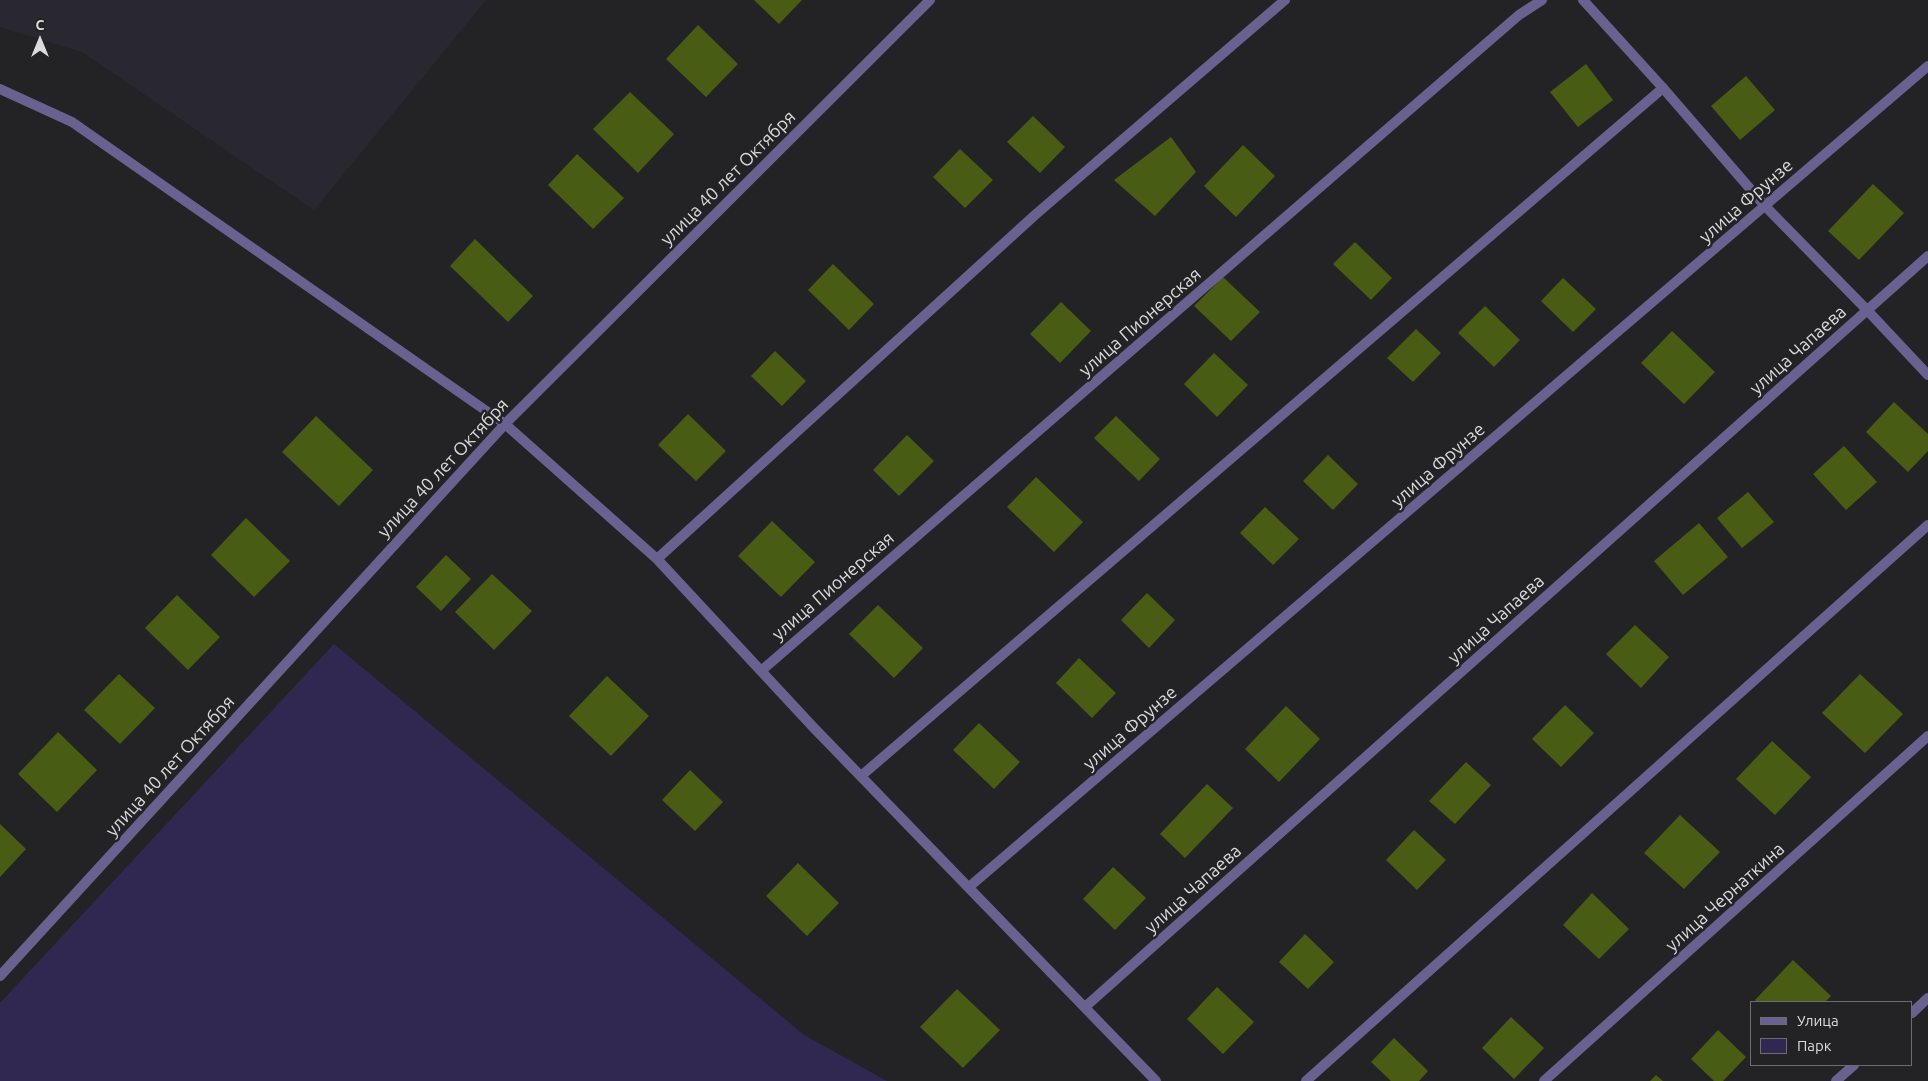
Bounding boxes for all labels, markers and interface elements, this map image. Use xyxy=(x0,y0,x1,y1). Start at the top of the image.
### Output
north arrow xyxy=(15,15,65,65)
text: С xyxy=(36,17,44,33)
street label: улица 40 лет Октября xyxy=(656,106,800,250)
street label: улица Фрунзе xyxy=(1695,154,1797,248)
street label: улица Пионерская xyxy=(1075,263,1205,381)
street label: улица Чапаева xyxy=(1745,301,1851,399)
street label: улица 40 лет Октября xyxy=(373,394,513,542)
street label: улица Фрунзе xyxy=(1387,418,1489,512)
street label: улица Пионерская xyxy=(768,527,898,645)
street label: улица Чапаева xyxy=(1443,570,1549,668)
street label: улица Фрунзе xyxy=(1079,681,1181,775)
street label: улица 40 лет Октября xyxy=(101,691,239,841)
street label: улица Чернаткина xyxy=(1661,838,1789,956)
street label: улица Чапаева xyxy=(1140,840,1246,938)
legend xyxy=(1750,1001,1913,1066)
text: Улица xyxy=(1797,1012,1839,1029)
text: Парк xyxy=(1797,1037,1832,1054)

